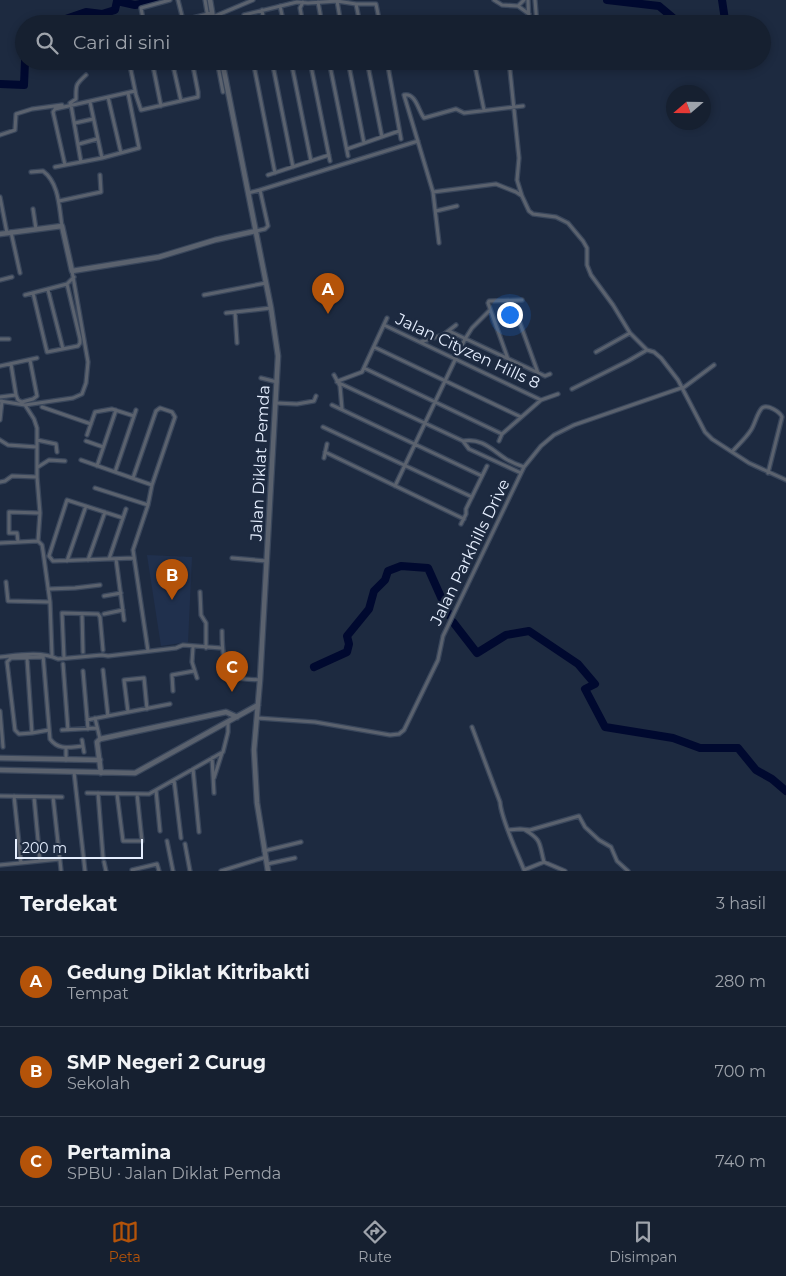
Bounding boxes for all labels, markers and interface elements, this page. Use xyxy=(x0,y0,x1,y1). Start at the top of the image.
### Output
search box xyxy=(15,15,771,70)
icon: search xyxy=(33,29,61,57)
text: Cari di sini xyxy=(73,31,170,54)
north arrow xyxy=(666,85,711,130)
pin: A xyxy=(312,273,344,314)
your location xyxy=(497,302,523,328)
street label: Jalan Cityzen Hills 8 xyxy=(392,309,543,393)
street label: Jalan Diklat Pemda xyxy=(246,385,274,542)
street label: Jalan Parkhills Drive xyxy=(426,476,514,629)
pin: B xyxy=(156,559,188,600)
pin: C xyxy=(216,651,248,692)
scale bar xyxy=(15,836,142,859)
text: 200 m xyxy=(22,839,67,857)
text: Terdekat xyxy=(20,891,117,916)
text: 3 hasil xyxy=(716,894,766,913)
text: Gedung Diklat Kitribakti xyxy=(67,961,310,984)
text: A xyxy=(30,972,42,991)
text: 280 m xyxy=(715,972,766,991)
text: Tempat xyxy=(67,984,129,1003)
text: SMP Negeri 2 Curug xyxy=(67,1051,266,1074)
text: B xyxy=(30,1062,42,1081)
text: 700 m xyxy=(715,1062,766,1081)
text: Sekolah xyxy=(67,1074,130,1093)
text: Pertamina xyxy=(67,1141,171,1164)
text: C xyxy=(30,1152,42,1171)
text: 740 m xyxy=(715,1152,766,1171)
text: SPBU · Jalan Diklat Pemda xyxy=(67,1164,281,1183)
tab: Peta xyxy=(109,1218,141,1266)
tab: Rute xyxy=(358,1218,392,1266)
tab: Disimpan xyxy=(609,1218,677,1266)

